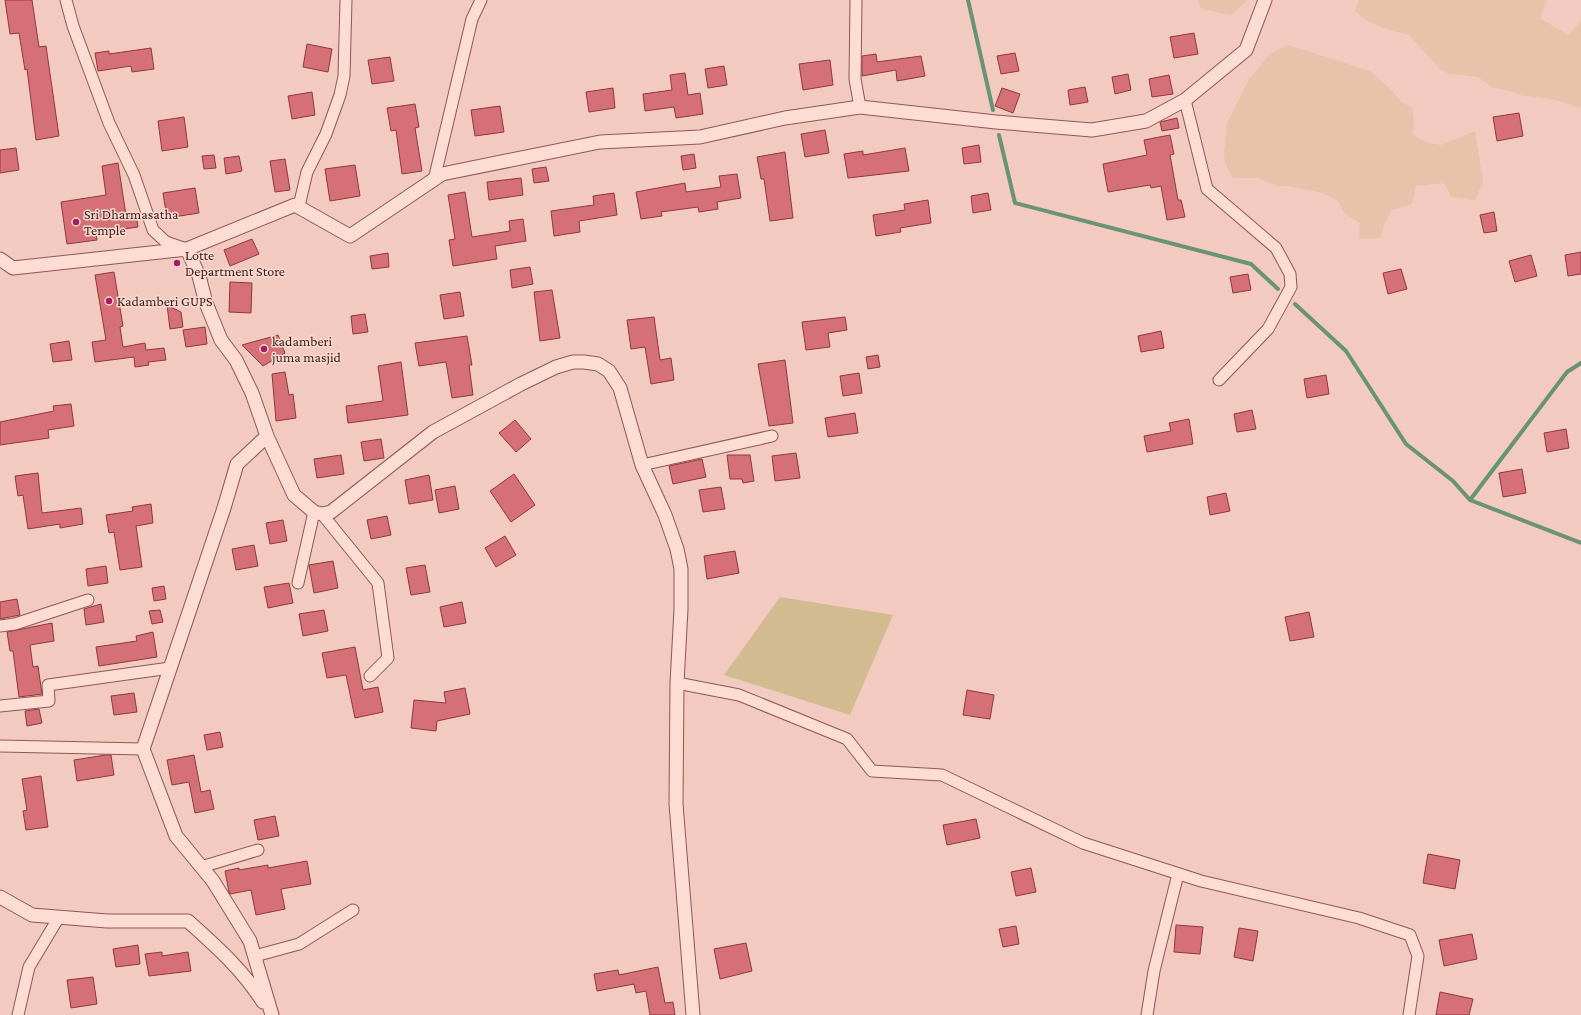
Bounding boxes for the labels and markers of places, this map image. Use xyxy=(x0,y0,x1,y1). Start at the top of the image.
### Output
place label: Sri Dharmasatha Temple xyxy=(84,206,179,238)
marker: Sri Dharmasatha Temple xyxy=(71,217,81,227)
place label: Lotte Department Store xyxy=(185,247,285,279)
marker: Lotte Department Store xyxy=(172,258,182,268)
place label: Kadamberi GUPS xyxy=(117,293,213,309)
marker: Kadamberi GUPS xyxy=(104,296,114,306)
place label: kadamberi juma masjid xyxy=(271,333,342,366)
marker: kadamberi juma masjid xyxy=(259,344,269,354)

